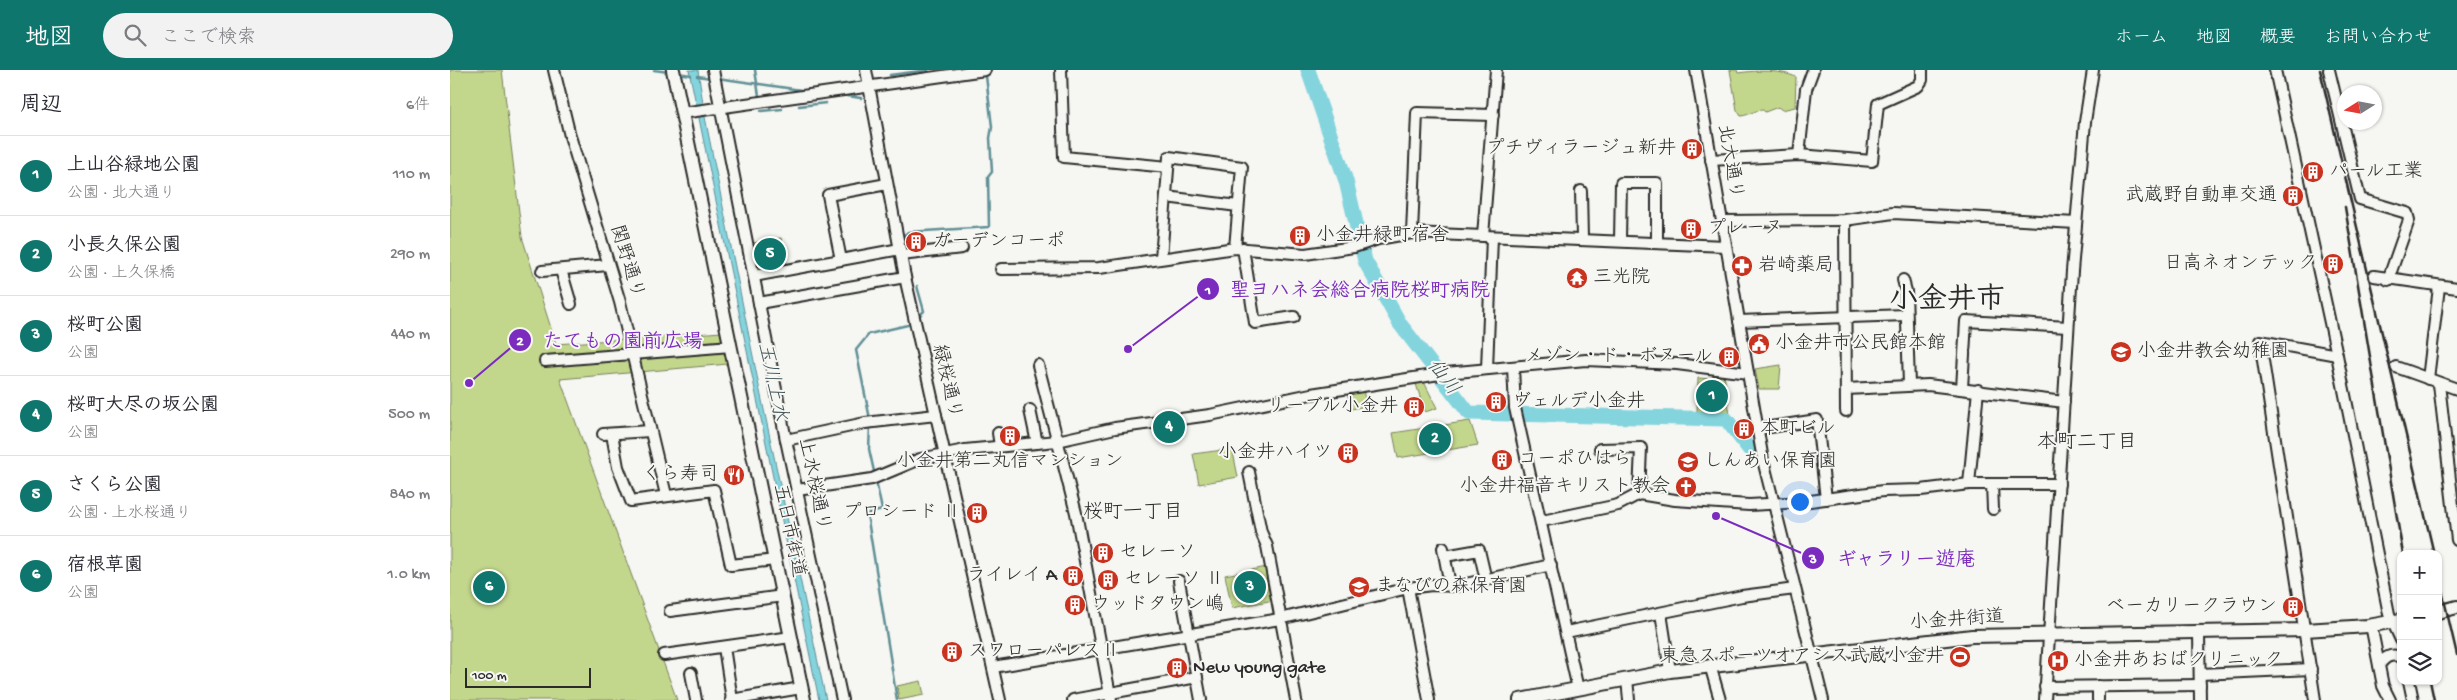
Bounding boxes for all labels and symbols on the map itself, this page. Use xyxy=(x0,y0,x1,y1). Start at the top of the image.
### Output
north arrow xyxy=(2337,85,2382,130)
street label: 北大通り xyxy=(1711,123,1747,201)
place label: プチヴィラージュ新井 xyxy=(1486,137,1676,161)
building icon: プチヴィラージュ新井 xyxy=(1680,137,1704,161)
building icon: パール工業 xyxy=(2301,160,2325,184)
place label: パール工業 xyxy=(2329,160,2423,184)
place label: 武蔵野自動車交通 xyxy=(2125,184,2277,208)
building icon: 武蔵野自動車交通 xyxy=(2281,184,2305,208)
building icon: プレーヌ xyxy=(1679,217,1703,241)
place label: プレーヌ xyxy=(1707,218,1783,241)
street label: 関野通り xyxy=(604,222,648,302)
building icon: 小金井緑町宿舎 xyxy=(1288,224,1312,248)
place label: 小金井緑町宿舎 xyxy=(1316,224,1449,248)
building icon: ガーデンコーポ xyxy=(904,230,928,254)
place label: ガーデンコーポ xyxy=(932,231,1065,254)
pin: 5 xyxy=(754,235,786,273)
place label: 日高ネオンテック xyxy=(2164,252,2317,276)
building icon: 日高ネオンテック xyxy=(2321,252,2345,276)
pharmacy icon: 岩崎薬局 xyxy=(1730,254,1754,278)
place label: 岩崎薬局 xyxy=(1758,254,1834,278)
temple icon: 三光院 xyxy=(1565,266,1589,290)
place label: 三光院 xyxy=(1593,267,1650,290)
callout: 聖ヨハネ会総合病院桜町病院 xyxy=(1195,271,1500,306)
text: 聖ヨハネ会総合病院桜町病院 xyxy=(1230,279,1490,304)
text: 1 xyxy=(1204,282,1211,300)
district label: 小金井市 xyxy=(1889,283,2005,319)
callout: たてもの園前広場 xyxy=(508,322,713,357)
text: たてもの園前広場 xyxy=(543,330,703,355)
public building icon: 小金井市公民館本館 xyxy=(1747,332,1771,356)
place label: 小金井市公民館本館 xyxy=(1775,332,1946,356)
text: 2 xyxy=(516,333,524,351)
water label: 玉川上水 xyxy=(751,340,792,424)
school or university icon: 小金井教会幼稚園 xyxy=(2109,340,2133,364)
place label: 小金井教会幼稚園 xyxy=(2137,340,2289,364)
street label: 緑桜通り xyxy=(926,342,966,422)
place label: メゾン・ド・ボヌール xyxy=(1524,345,1713,369)
building icon: メゾン・ド・ボヌール xyxy=(1717,345,1741,369)
water label: 仙川 xyxy=(1421,355,1464,401)
pin: 1 xyxy=(1696,377,1728,415)
building icon: ヴェルデ小金井 xyxy=(1484,390,1508,414)
place label: ヴェルデ小金井 xyxy=(1512,390,1645,414)
place label: リーブル小金井 xyxy=(1267,395,1398,419)
building icon: リーブル小金井 xyxy=(1402,395,1426,419)
pin: 4 xyxy=(1153,408,1185,446)
building icon: 本町ビル xyxy=(1732,417,1756,441)
place label: 本町ビル xyxy=(1760,417,1836,441)
pin: 2 xyxy=(1419,420,1451,458)
building icon: 小金井第二丸信マンション xyxy=(998,424,1022,448)
district label: 本町二丁目 xyxy=(2037,431,2137,455)
street label: 上水桜通り xyxy=(792,436,834,534)
place label: 小金井ハイツ xyxy=(1218,441,1332,465)
building icon: 小金井ハイツ xyxy=(1336,441,1360,465)
building icon: コーポひはら xyxy=(1490,448,1514,472)
place label: コーポひはら xyxy=(1518,449,1632,472)
place label: 小金井第二丸信マンション xyxy=(896,450,1124,474)
school or university icon: しんあい保育園 xyxy=(1676,450,1700,474)
place label: しんあい保育園 xyxy=(1704,450,1837,474)
place label: くら寿司 xyxy=(642,463,718,487)
restaurant icon: くら寿司 xyxy=(722,463,746,487)
place label: 小金井福音キリスト教会 xyxy=(1459,475,1670,499)
church icon: 小金井福音キリスト教会 xyxy=(1674,475,1698,499)
street label: 五日市街道 xyxy=(767,482,810,580)
your location xyxy=(1787,489,1813,515)
building icon: プロシード Ⅱ xyxy=(965,501,989,525)
district label: 桜町一丁目 xyxy=(1083,501,1183,525)
place label: プロシード Ⅱ xyxy=(843,502,961,525)
callout: ギャラリー遊庵 xyxy=(1801,540,1986,575)
building icon: セレーソ xyxy=(1091,541,1115,565)
place label: セレーソ xyxy=(1119,542,1196,565)
text: ギャラリー遊庵 xyxy=(1837,548,1975,573)
text: 3 xyxy=(1808,551,1817,569)
building icon: ライレイ A xyxy=(1061,564,1085,588)
place label: ライレイ A xyxy=(967,565,1059,588)
pin: 6 xyxy=(473,568,505,606)
building icon: セレーソ Ⅱ xyxy=(1096,568,1120,592)
pin: 3 xyxy=(1234,568,1266,606)
place label: セレーソ Ⅱ xyxy=(1124,569,1224,592)
school or university icon: まなびの森保育園 xyxy=(1347,575,1371,599)
place label: まなびの森保育園 xyxy=(1375,575,1527,599)
building icon: ウッドタウン嶋 xyxy=(1063,593,1087,617)
place label: ウッドタウン嶋 xyxy=(1091,593,1224,617)
building icon: ベーカリークラウン xyxy=(2281,595,2305,619)
place label: ベーカリークラウン xyxy=(2106,596,2277,619)
street label: 小金井街道 xyxy=(1909,605,2005,636)
building icon: スワローパレスⅡ xyxy=(940,640,964,664)
place label: スワローパレスⅡ xyxy=(968,641,1120,664)
place label: 東急スポーツオアシス武蔵小金井 xyxy=(1660,645,1944,669)
sports icon: 東急スポーツオアシス武蔵小金井 xyxy=(1948,645,1972,669)
hospital icon: 小金井あおばクリニック xyxy=(2046,649,2070,673)
place label: 小金井あおばクリニック xyxy=(2074,649,2283,673)
building icon: New young gate xyxy=(1165,656,1189,680)
place label: New young gate xyxy=(1193,657,1326,680)
scale bar xyxy=(465,665,591,688)

